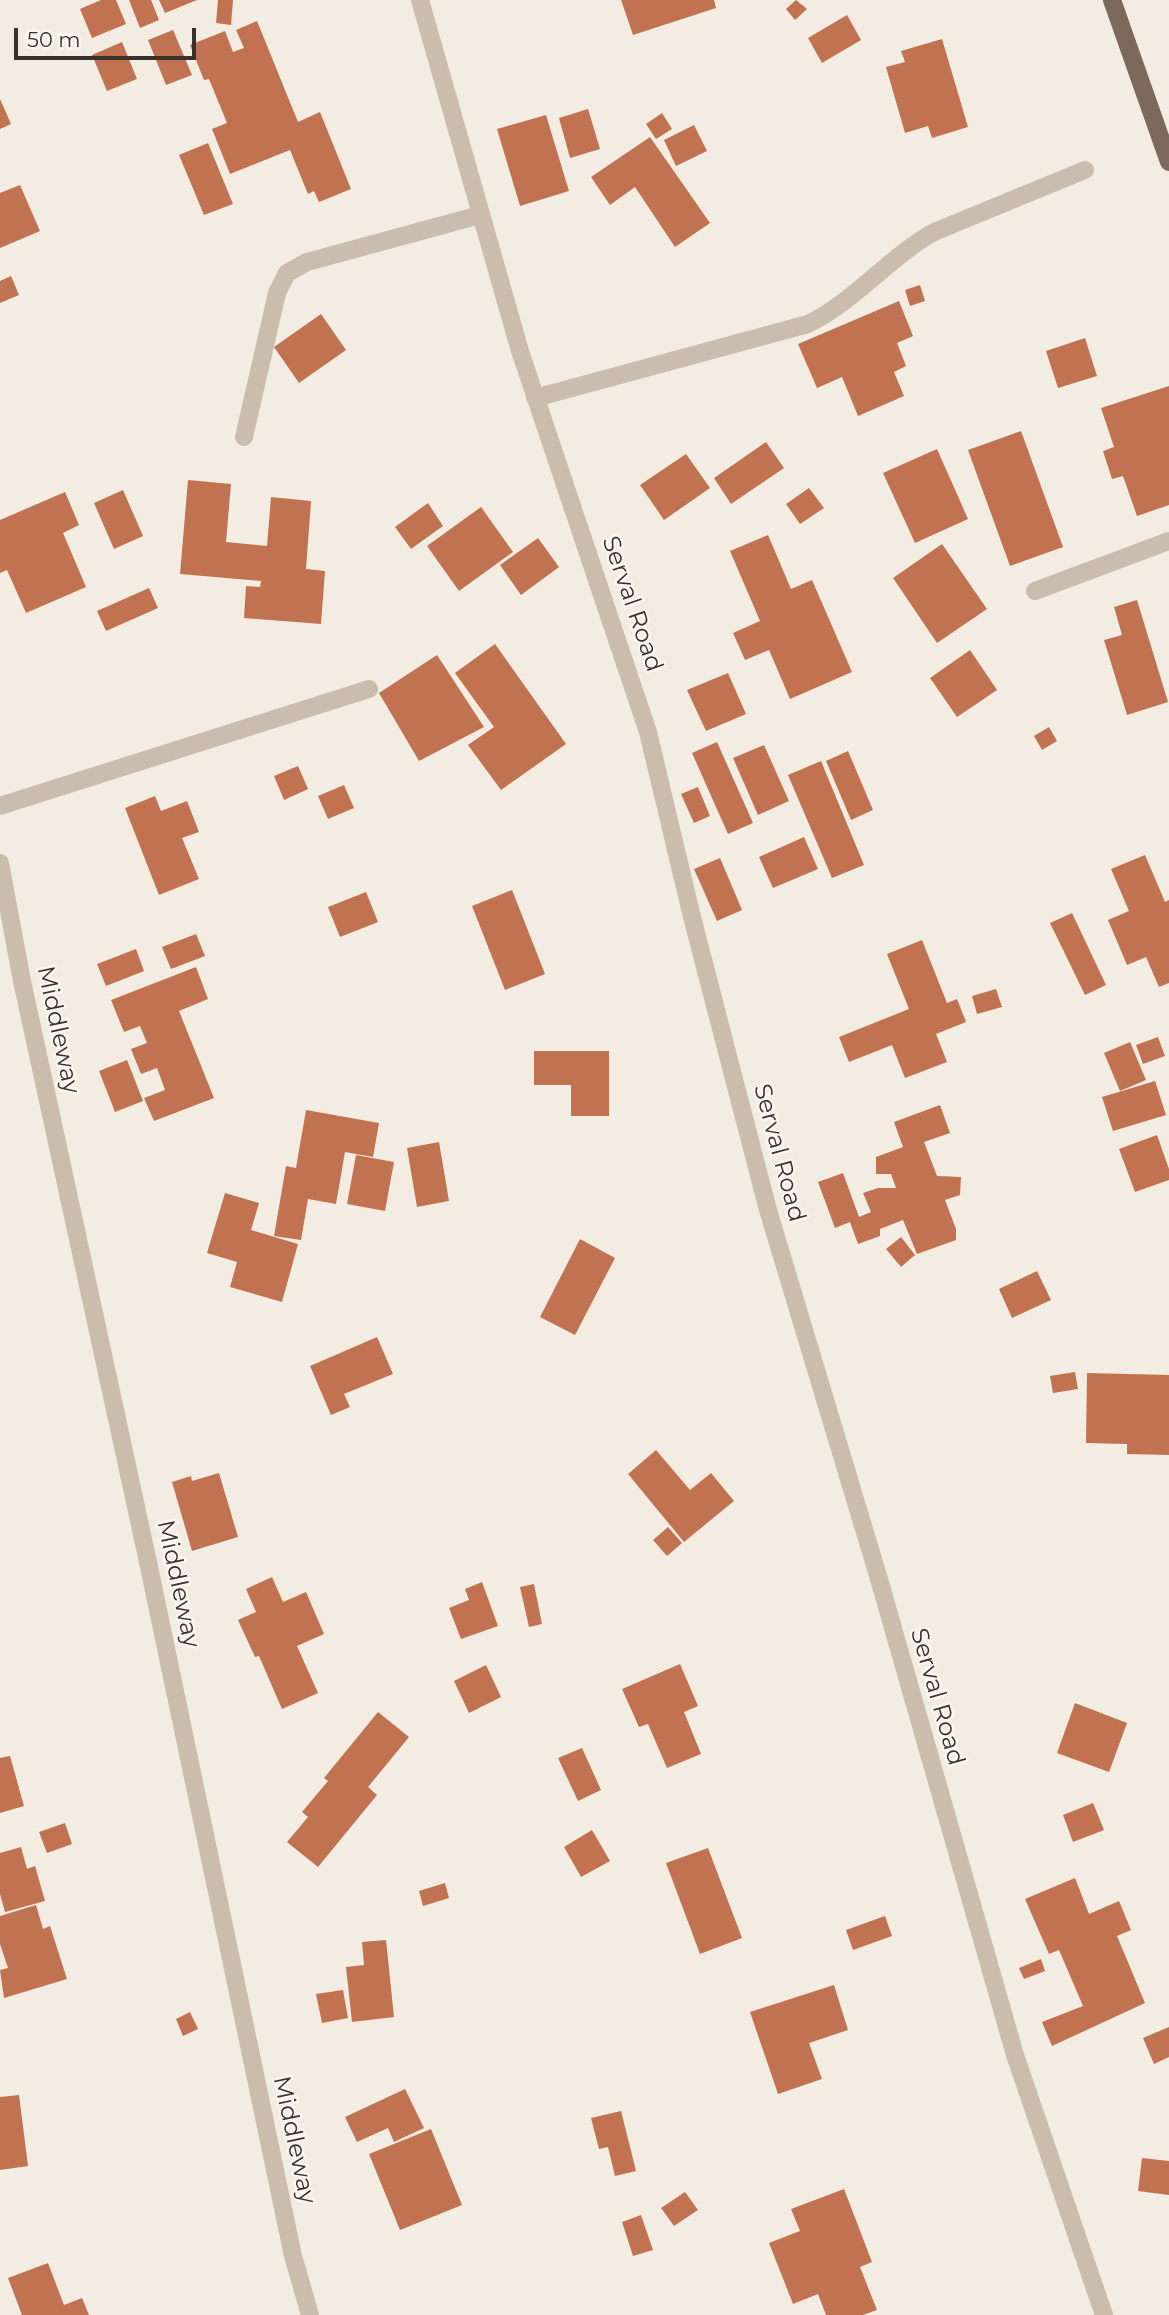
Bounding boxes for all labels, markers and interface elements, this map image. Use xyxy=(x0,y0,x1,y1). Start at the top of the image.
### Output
scale bar xyxy=(18,14,200,58)
text: 50 m xyxy=(27,27,81,52)
street label: Serval Road xyxy=(595,532,669,676)
street label: Middleway xyxy=(30,963,86,1097)
street label: Serval Road xyxy=(747,1081,811,1225)
street label: Middleway xyxy=(150,1517,206,1651)
street label: Serval Road xyxy=(904,1625,970,1769)
street label: Middleway xyxy=(266,2073,322,2207)

